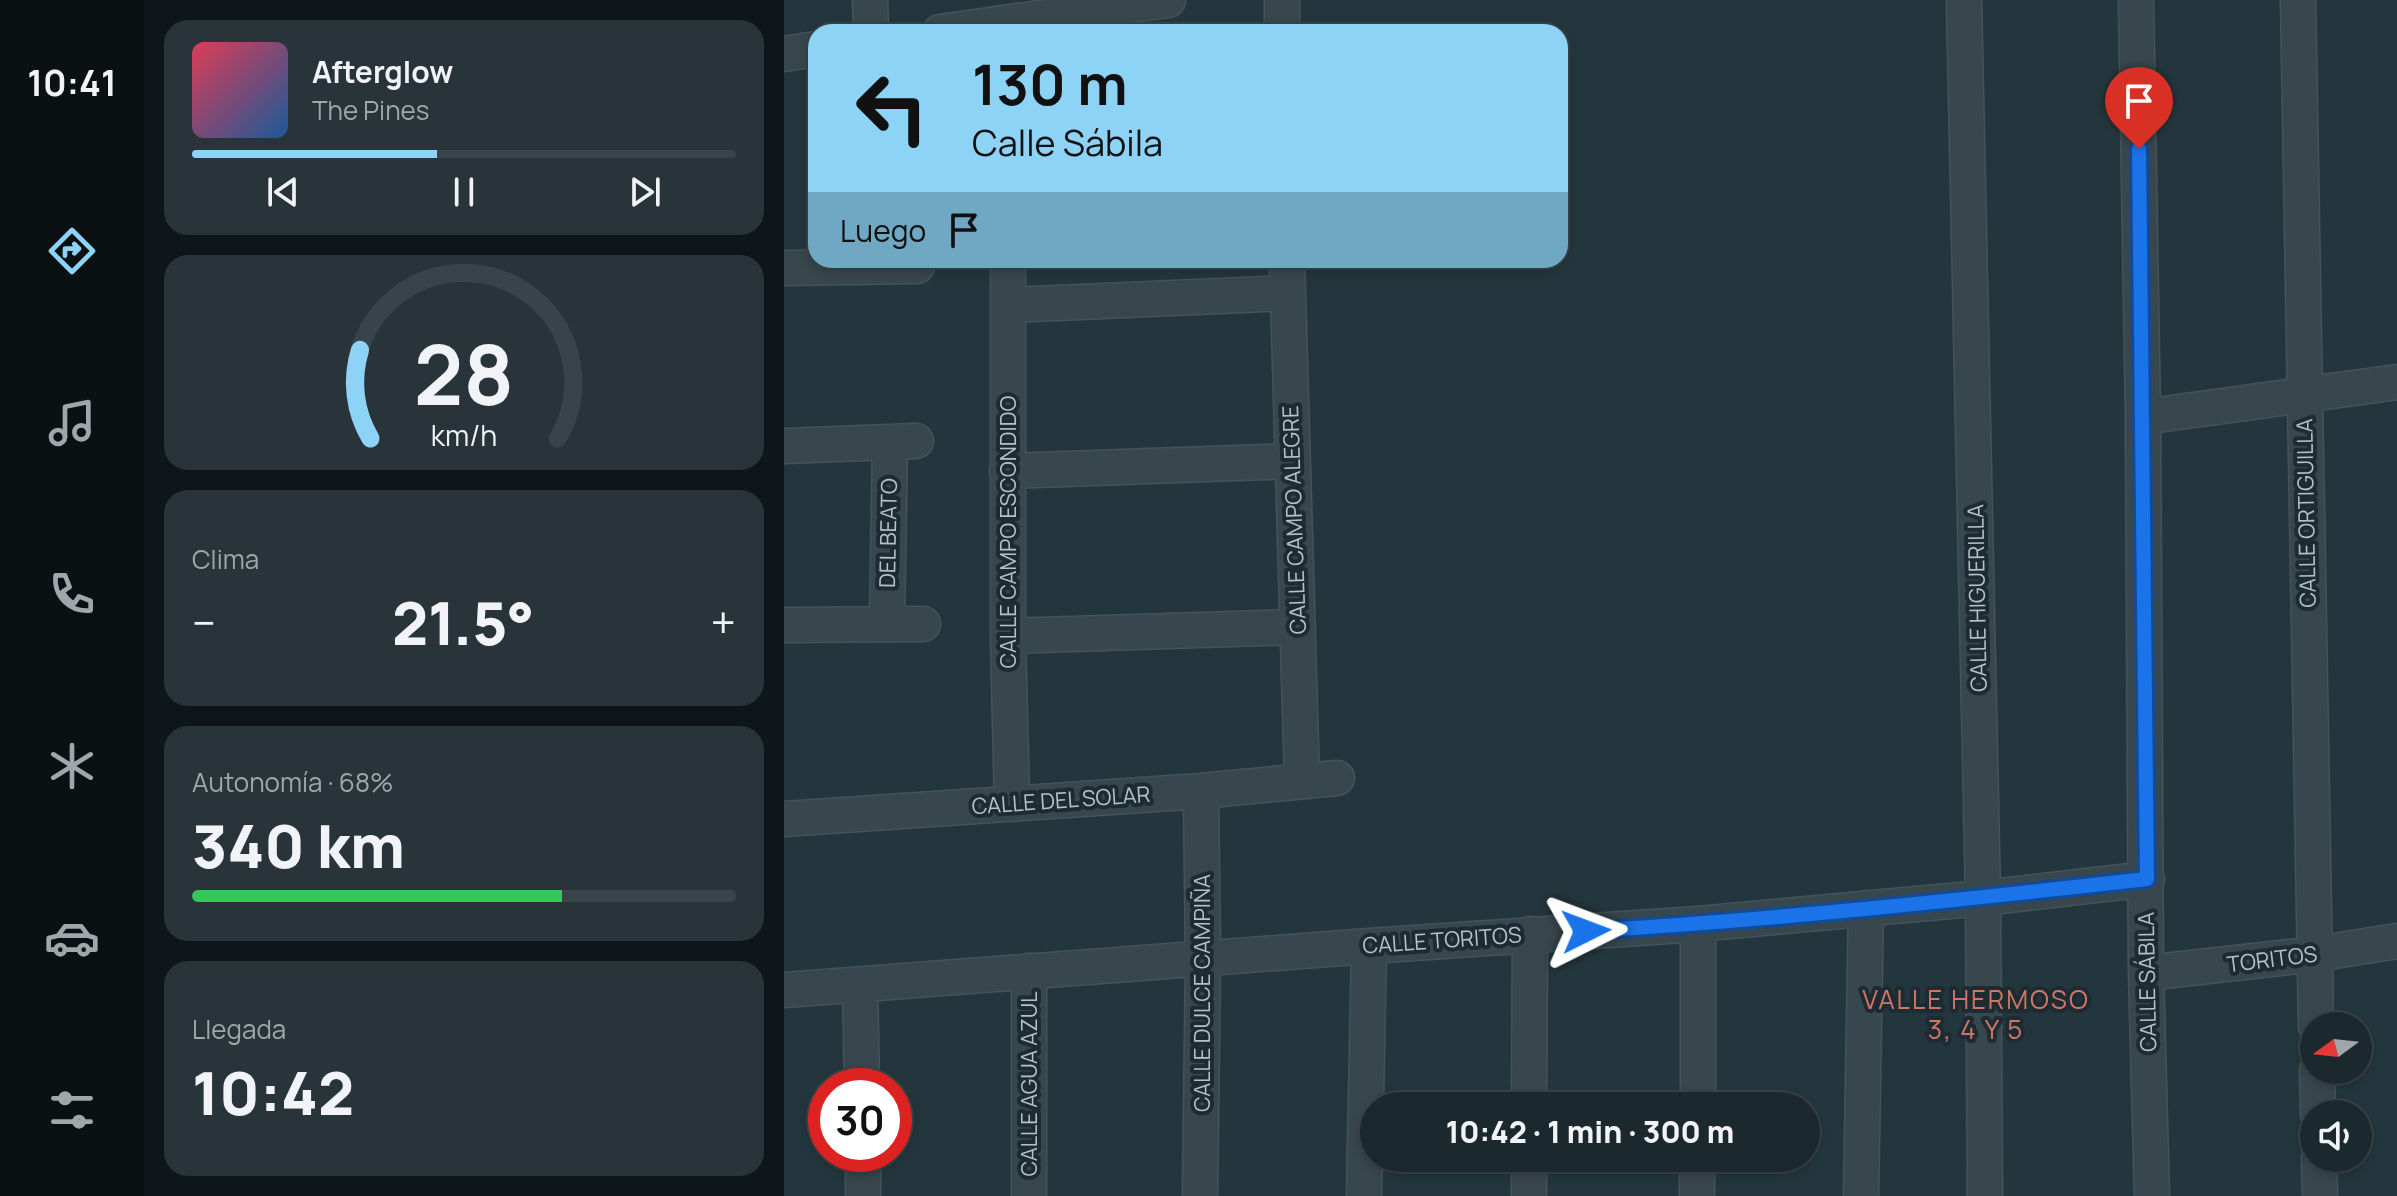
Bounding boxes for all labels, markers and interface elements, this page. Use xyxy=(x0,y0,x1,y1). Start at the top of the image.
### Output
text: 130 m xyxy=(972,45,1128,122)
text: Afterglow xyxy=(312,51,453,92)
icon: left xyxy=(840,56,944,160)
text: 10:41 xyxy=(27,58,117,107)
pin xyxy=(2105,67,2173,149)
icon: arrive xyxy=(2117,79,2161,123)
text: The Pines xyxy=(312,92,429,128)
text: Calle Sábila xyxy=(972,118,1163,167)
icon: previous xyxy=(261,170,305,214)
icon: pause xyxy=(442,170,486,214)
icon: next xyxy=(623,170,667,214)
icon: arrive xyxy=(942,208,986,252)
text: Luego xyxy=(840,210,926,251)
icon: directions xyxy=(44,223,100,279)
text: 28 xyxy=(414,315,514,429)
icon: music xyxy=(44,395,100,451)
street label: CALLE CAMPO ESCONDIDO xyxy=(993,396,1023,668)
street label: CALLE CAMPO ALEGRE xyxy=(1275,405,1313,635)
text: km/h xyxy=(431,416,497,455)
street label: CALLE ORTIGUILLA xyxy=(2289,418,2323,608)
street label: DEL BEATO xyxy=(872,478,904,588)
street label: CALLE HIGUERILLA xyxy=(1960,504,1994,692)
text: Clima xyxy=(192,541,259,577)
icon: phone xyxy=(44,566,100,622)
text: 21.5° xyxy=(392,581,535,663)
text: − xyxy=(192,592,216,652)
text: + xyxy=(711,592,736,652)
icon: climate xyxy=(44,738,100,794)
text: Autonomía · 68% xyxy=(192,764,393,800)
street label: CALLE DEL SOLAR xyxy=(971,779,1151,821)
text: 340 km xyxy=(192,804,405,886)
street label: CALLE DULCE CAMPIÑA xyxy=(1187,874,1217,1112)
position arrow xyxy=(1544,889,1628,973)
icon: car xyxy=(44,910,100,966)
street label: CALLE SÁBILA xyxy=(2131,912,2163,1052)
street label: CALLE TORITOS xyxy=(1361,919,1523,961)
street label: TORITOS xyxy=(2225,939,2319,979)
district label: VALLE HERMOSO 3, 4 Y 5 xyxy=(1862,981,2090,1047)
street label: CALLE AGUA AZUL xyxy=(1014,992,1044,1176)
text: Llegada xyxy=(192,1011,286,1047)
north arrow xyxy=(2300,1012,2372,1084)
map controls xyxy=(2300,1012,2372,1172)
text: 10:42 xyxy=(192,1051,354,1133)
speed limit sign: 30 xyxy=(808,1068,912,1172)
icon: filters xyxy=(44,1082,100,1138)
button: sound xyxy=(2300,1100,2372,1172)
text: 10:42 · 1 min · 300 m xyxy=(1446,1111,1734,1152)

